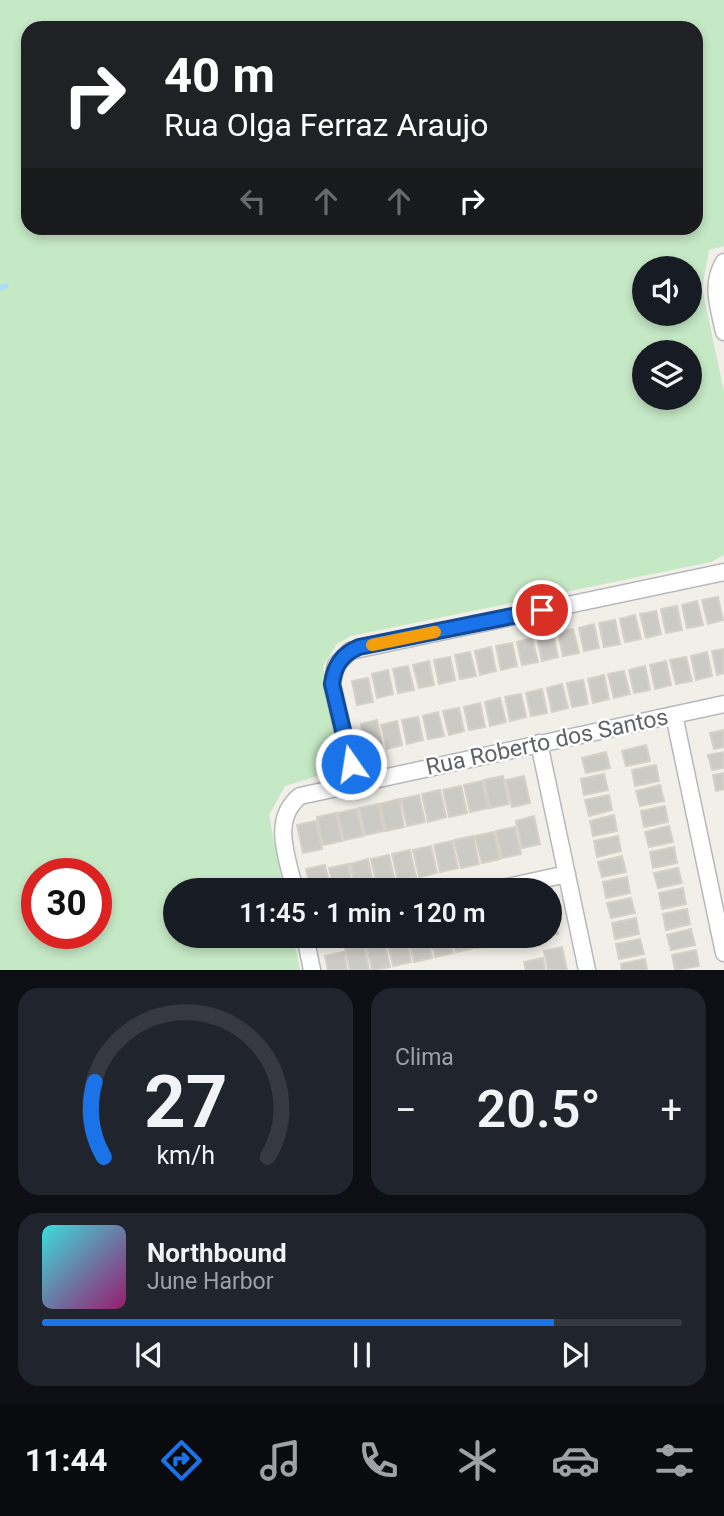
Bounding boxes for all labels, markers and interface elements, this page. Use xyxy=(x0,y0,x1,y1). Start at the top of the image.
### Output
text: 40 m xyxy=(164,47,275,104)
icon: right xyxy=(49,49,140,140)
text: Rua Olga Ferraz Araujo xyxy=(164,106,488,144)
icon: left xyxy=(234,182,272,220)
icon: ahead xyxy=(307,182,345,220)
icon: ahead xyxy=(380,182,418,220)
icon: right xyxy=(453,182,491,220)
map controls xyxy=(632,256,702,410)
button: sound xyxy=(632,256,702,326)
button: layers xyxy=(632,340,702,410)
pin xyxy=(512,580,572,640)
icon: arrive xyxy=(523,591,561,629)
street label: Rua Roberto dos Santos xyxy=(423,703,671,781)
position arrow xyxy=(314,727,388,801)
speed limit sign: 30 xyxy=(21,858,112,949)
text: 11:45 · 1 min · 120 m xyxy=(239,898,486,928)
text: Clima xyxy=(395,1044,454,1071)
text: 27 xyxy=(144,1060,227,1146)
text: 20.5° xyxy=(477,1079,601,1140)
text: − xyxy=(395,1088,417,1132)
text: + xyxy=(660,1088,682,1132)
text: km/h xyxy=(156,1141,215,1170)
text: Northbound xyxy=(147,1238,287,1268)
text: June Harbor xyxy=(147,1268,274,1295)
icon: previous xyxy=(130,1336,168,1374)
icon: pause xyxy=(343,1336,381,1374)
icon: next xyxy=(556,1336,594,1374)
icon: directions xyxy=(157,1436,206,1485)
icon: music xyxy=(256,1436,305,1485)
icon: phone xyxy=(354,1436,403,1485)
icon: climate xyxy=(453,1436,502,1485)
icon: car xyxy=(551,1436,600,1485)
icon: filters xyxy=(650,1436,699,1485)
text: 11:44 xyxy=(25,1441,107,1479)

